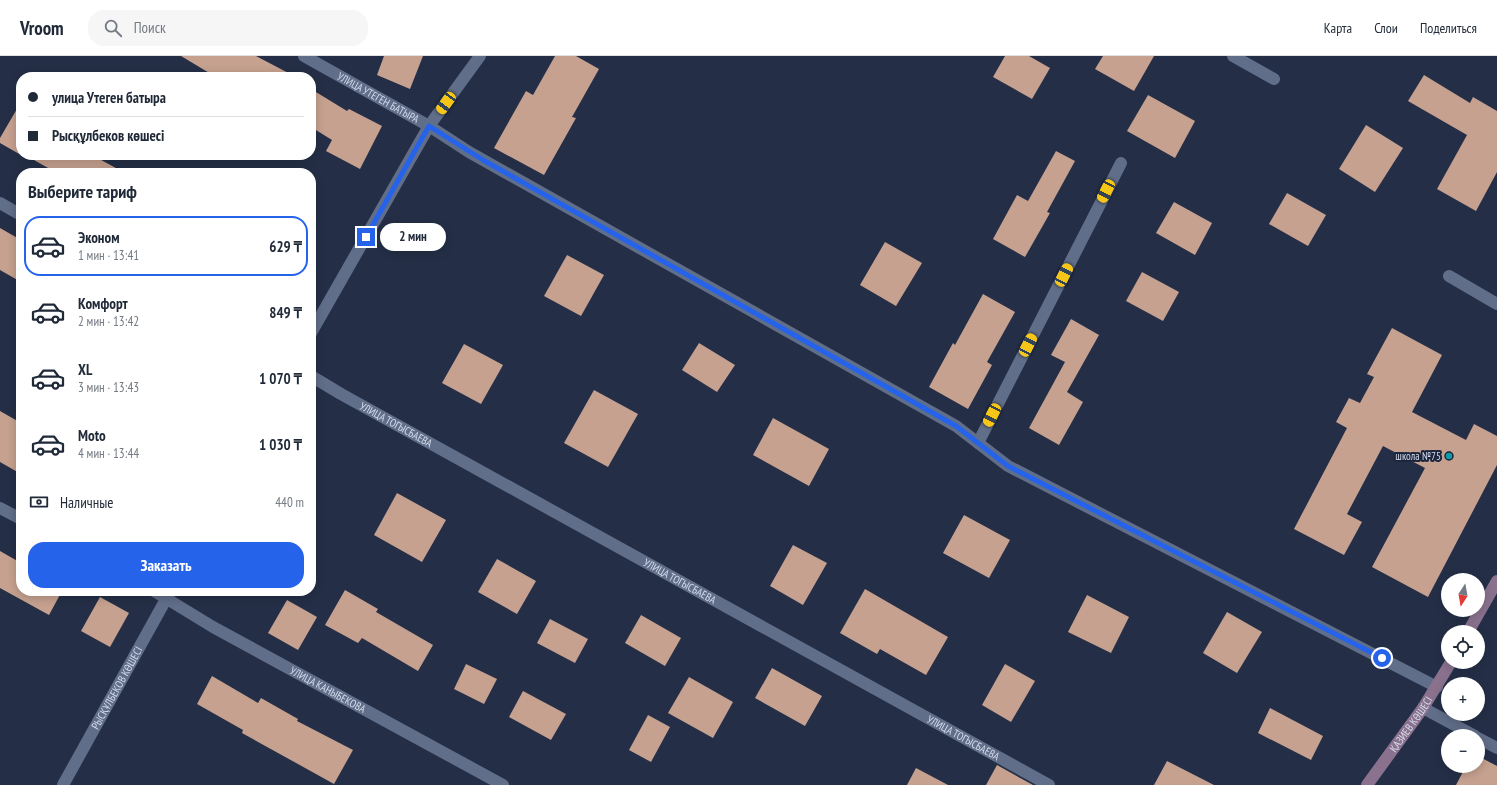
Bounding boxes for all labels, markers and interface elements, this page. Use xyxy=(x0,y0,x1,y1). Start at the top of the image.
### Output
search box xyxy=(88,10,368,46)
text: Vroom xyxy=(20,16,64,40)
icon: search xyxy=(102,17,124,39)
text: Поиск xyxy=(134,18,166,37)
text: Карта xyxy=(1324,19,1352,37)
text: Слои xyxy=(1374,19,1398,37)
text: Поделиться xyxy=(1420,19,1477,37)
street label: УЛИЦА УТЕГЕН БАТЫРА xyxy=(335,69,422,126)
text: улица Утеген батыра xyxy=(52,88,166,107)
car xyxy=(434,90,458,116)
text: Рысқұлбеков көшесі xyxy=(52,126,164,145)
car xyxy=(1095,178,1117,204)
text: Выберите тариф xyxy=(28,180,137,203)
callout: 2 мин xyxy=(380,223,446,251)
icon: car xyxy=(30,228,66,264)
text: Эконом xyxy=(78,228,119,247)
route end xyxy=(357,228,375,246)
text: 2 мин xyxy=(399,228,427,245)
text: 629 ₸ xyxy=(269,237,302,256)
text: 1 мин · 13:41 xyxy=(78,247,139,264)
car xyxy=(1053,262,1075,288)
icon: car xyxy=(30,294,66,330)
text: Комфорт xyxy=(78,294,128,313)
text: 849 ₸ xyxy=(269,303,302,322)
text: 2 мин · 13:42 xyxy=(78,313,139,330)
car xyxy=(1017,332,1039,358)
icon: car xyxy=(30,360,66,396)
text: XL xyxy=(78,360,92,379)
text: 1 070 ₸ xyxy=(259,369,302,388)
text: 3 мин · 13:43 xyxy=(78,379,139,396)
street label: УЛИЦА ТОГЫСБАЕВА xyxy=(357,399,436,451)
car xyxy=(981,402,1003,428)
icon: car xyxy=(30,426,66,462)
text: Moto xyxy=(78,426,106,445)
text: 1 030 ₸ xyxy=(259,435,302,454)
text: 4 мин · 13:44 xyxy=(78,445,139,462)
place label: школа №75 xyxy=(1395,449,1441,463)
marker: школа №75 xyxy=(1444,451,1454,461)
icon: cash xyxy=(28,491,50,513)
text: Наличные xyxy=(60,493,113,512)
text: 440 m xyxy=(275,494,304,511)
button: Заказать xyxy=(28,542,304,588)
street label: УЛИЦА ТОГЫСБАЕВА xyxy=(641,555,719,607)
north arrow xyxy=(1441,573,1485,617)
map controls xyxy=(1441,573,1485,773)
button: locate xyxy=(1441,625,1485,669)
street label: РЫСҚҰЛБЕКОВ КӨШЕСІ xyxy=(88,644,145,732)
route start xyxy=(1373,649,1391,667)
street label: УЛИЦА КАНЫБЕКОВА xyxy=(288,663,369,716)
button: + xyxy=(1441,677,1485,721)
street label: ҚАЗИЕВ КӨШЕСІ xyxy=(1386,694,1435,755)
street label: УЛИЦА ТОГЫСБАЕВА xyxy=(925,712,1003,764)
button: − xyxy=(1441,729,1485,773)

